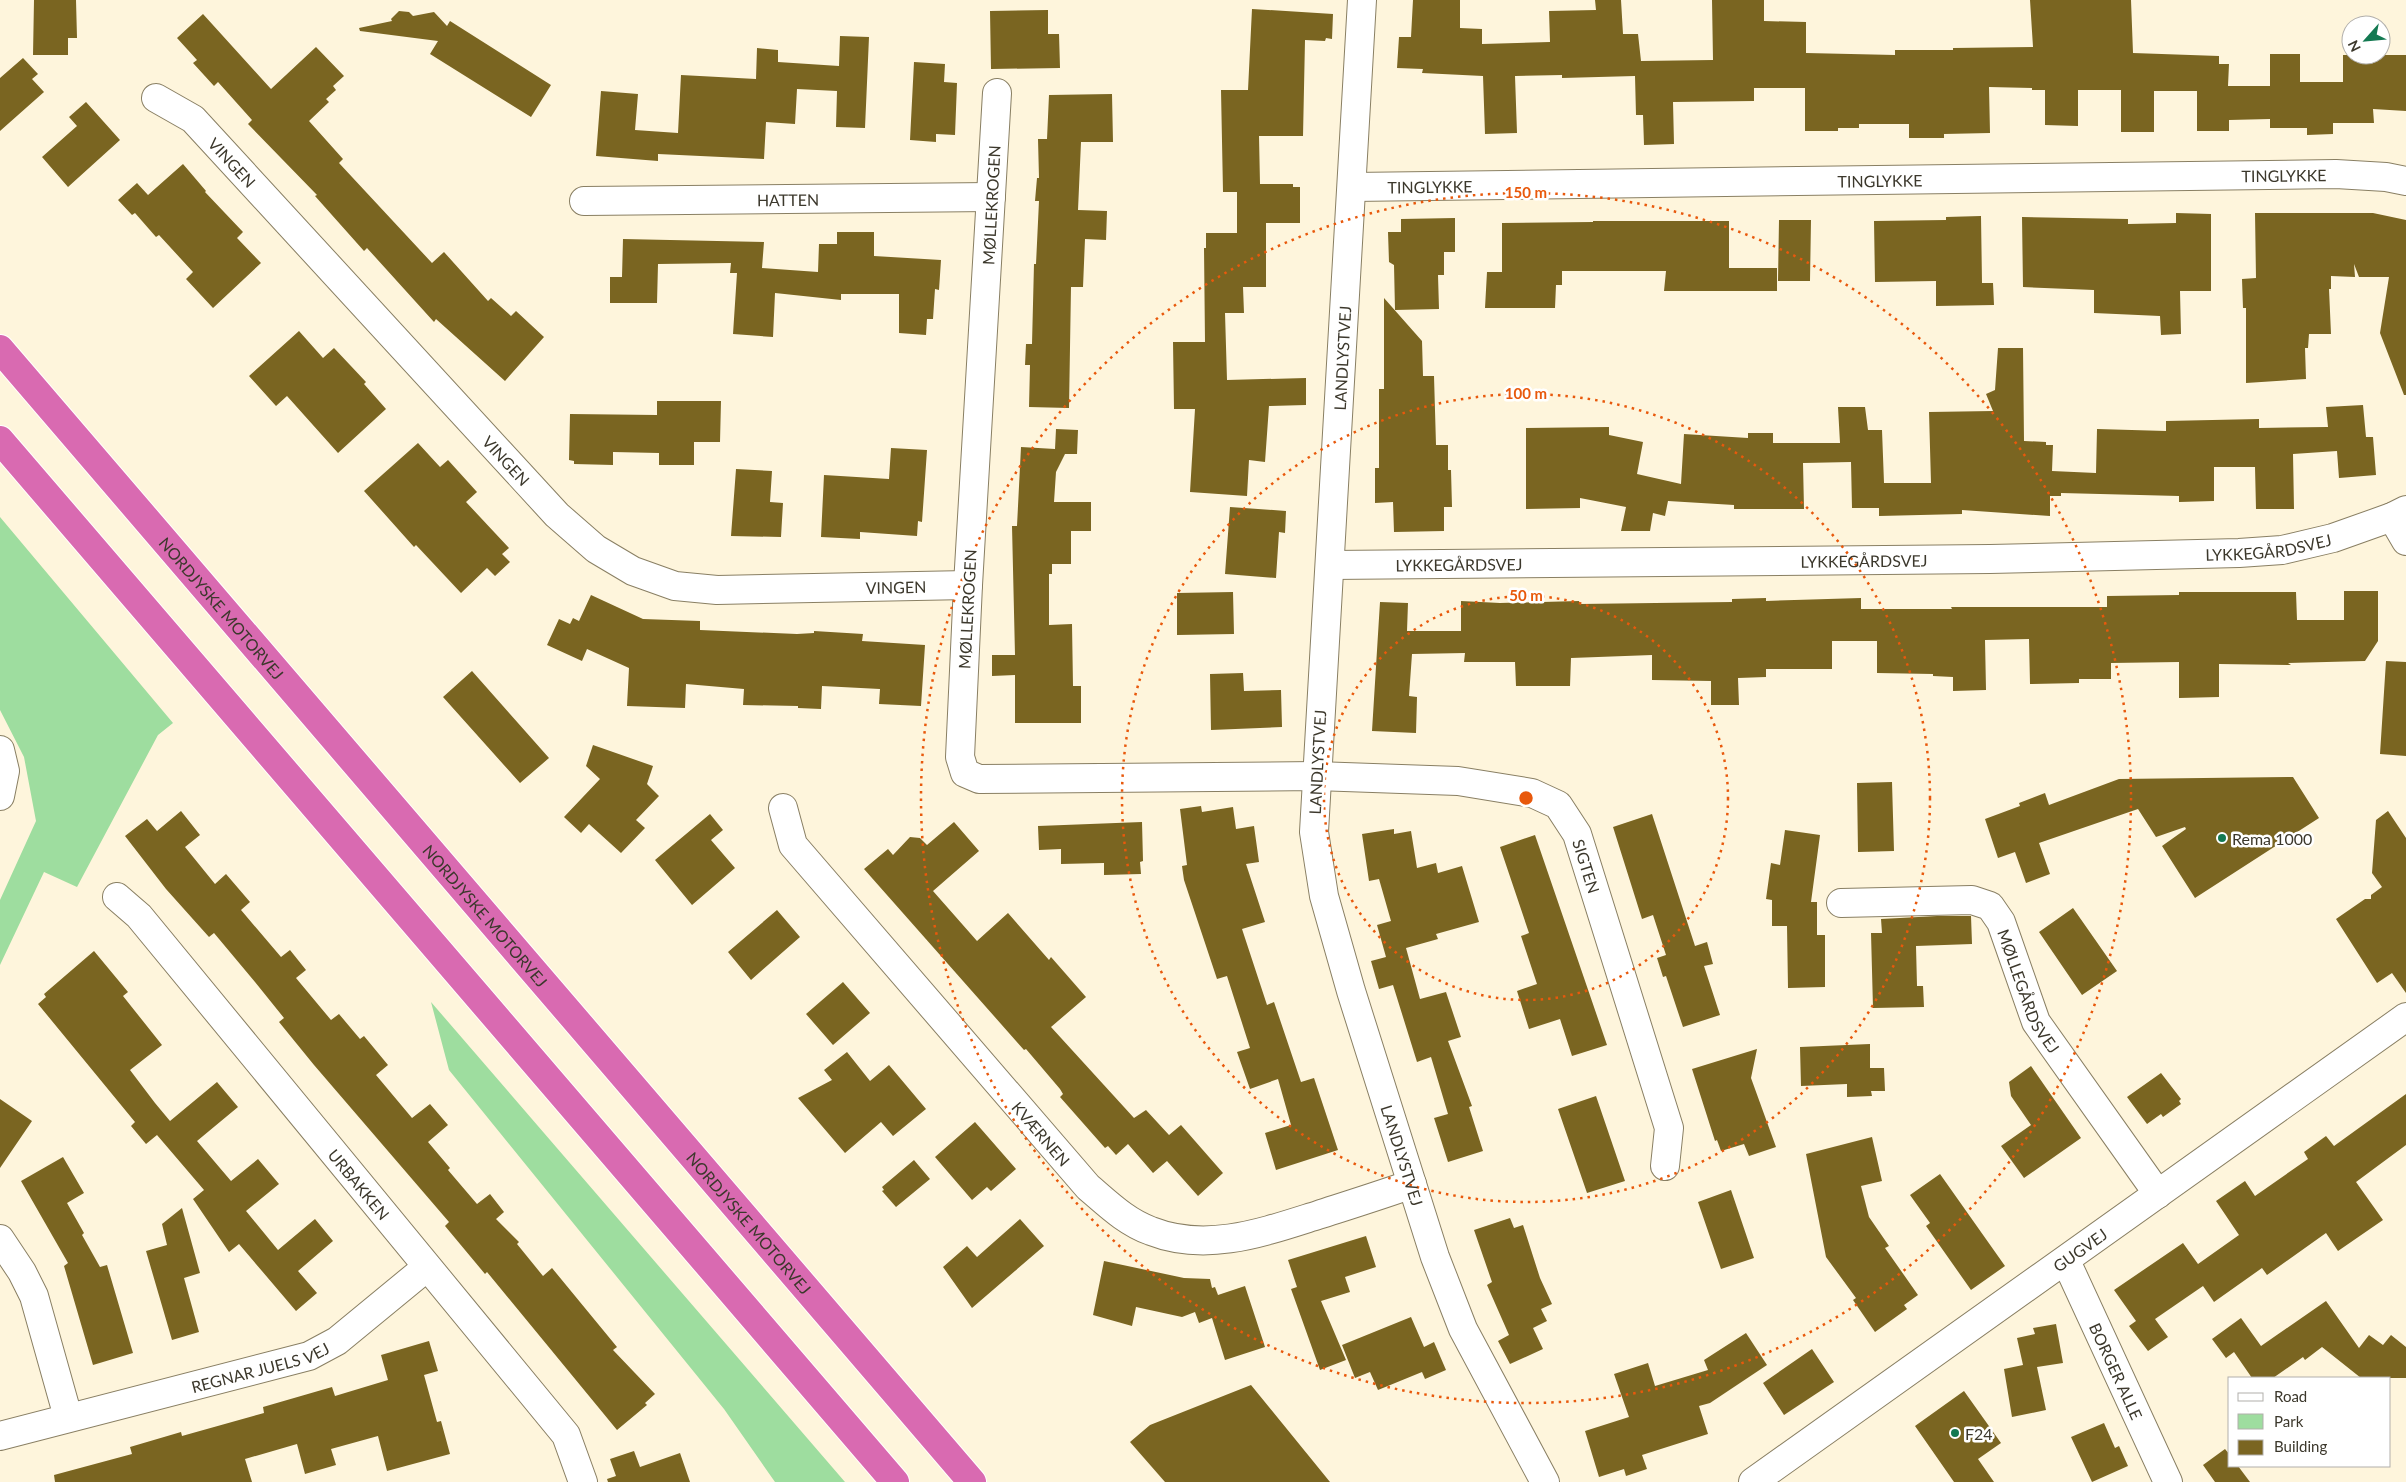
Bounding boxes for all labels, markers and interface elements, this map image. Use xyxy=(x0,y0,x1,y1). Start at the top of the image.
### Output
north arrow xyxy=(2341,15,2391,65)
text: N xyxy=(2344,37,2364,55)
street label: VINGEN xyxy=(205,133,260,191)
street label: MØLLEKROGEN xyxy=(978,145,1004,265)
street label: TINGLYKKE xyxy=(2241,165,2327,185)
street label: TINGLYKKE xyxy=(1837,170,1923,190)
street label: TINGLYKKE xyxy=(1387,176,1473,196)
text: 150 m xyxy=(1505,183,1547,201)
street label: HATTEN xyxy=(757,189,819,209)
street label: LANDLYSTVEJ xyxy=(1330,305,1354,411)
text: 100 m xyxy=(1505,384,1547,402)
street label: VINGEN xyxy=(479,431,534,489)
street label: LYKKEGÅRDSVEJ xyxy=(2205,529,2333,563)
street label: NORDJYSKE MOTORVEJ xyxy=(156,533,288,683)
street label: MØLLEKROGEN xyxy=(954,549,980,669)
street label: LYKKEGÅRDSVEJ xyxy=(1800,550,1928,570)
street label: LYKKEGÅRDSVEJ xyxy=(1395,554,1523,574)
street label: VINGEN xyxy=(865,576,927,597)
text: 50 m xyxy=(1509,586,1543,604)
street label: LANDLYSTVEJ xyxy=(1305,709,1329,815)
centre of rings xyxy=(1517,789,1535,807)
place label: Rema 1000 xyxy=(2232,829,2312,848)
marker: Rema 1000 xyxy=(2216,832,2228,844)
street label: SIGTEN xyxy=(1570,837,1604,895)
street label: NORDJYSKE MOTORVEJ xyxy=(420,840,552,990)
street label: MØLLEGÅRDSVEJ xyxy=(1995,926,2064,1056)
street label: KVÆRNEN xyxy=(1009,1097,1075,1169)
street label: LANDLYSTVEJ xyxy=(1378,1102,1428,1208)
street label: URBAKKEN xyxy=(325,1145,394,1223)
street label: NORDJYSKE MOTORVEJ xyxy=(683,1148,816,1298)
street label: GUGVEJ xyxy=(2049,1224,2110,1275)
street label: BORGER ALLE xyxy=(2086,1320,2147,1422)
street label: REGNAR JUELS VEJ xyxy=(189,1338,332,1396)
legend xyxy=(2228,1377,2391,1467)
text: Road xyxy=(2274,1387,2307,1405)
text: Park xyxy=(2274,1412,2304,1430)
place label: F24 xyxy=(1965,1424,1993,1443)
marker: F24 xyxy=(1949,1427,1961,1439)
text: Building xyxy=(2274,1437,2327,1455)

